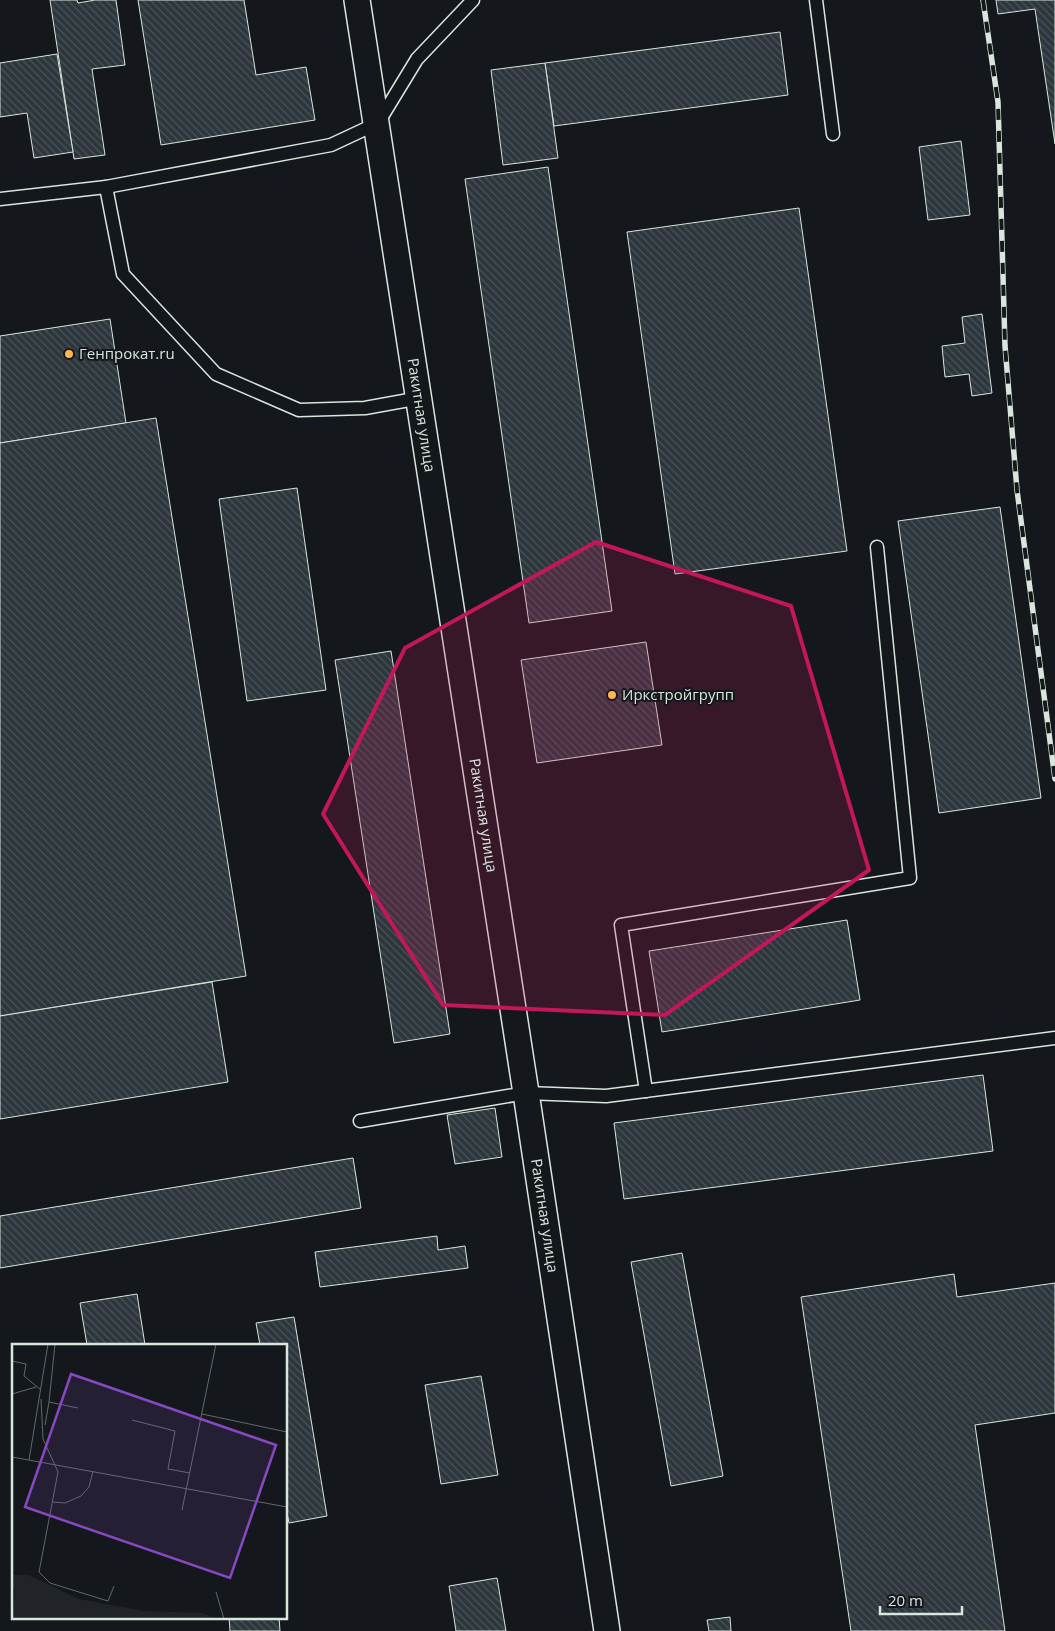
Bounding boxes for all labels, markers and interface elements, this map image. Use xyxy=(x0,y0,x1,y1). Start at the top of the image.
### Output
place label: Генпрокат.ru xyxy=(79,343,175,363)
marker: Генпрокат.ru xyxy=(63,348,75,360)
street label: Ракитная улица xyxy=(403,356,441,473)
place label: Иркстройгрупп xyxy=(622,684,734,704)
marker: Иркстройгрупп xyxy=(606,689,618,701)
street label: Ракитная улица xyxy=(465,757,503,874)
street label: Ракитная улица xyxy=(527,1157,564,1274)
inset map xyxy=(12,1344,288,1618)
scale bar xyxy=(880,1584,962,1616)
text: 20 m xyxy=(888,1590,923,1610)

